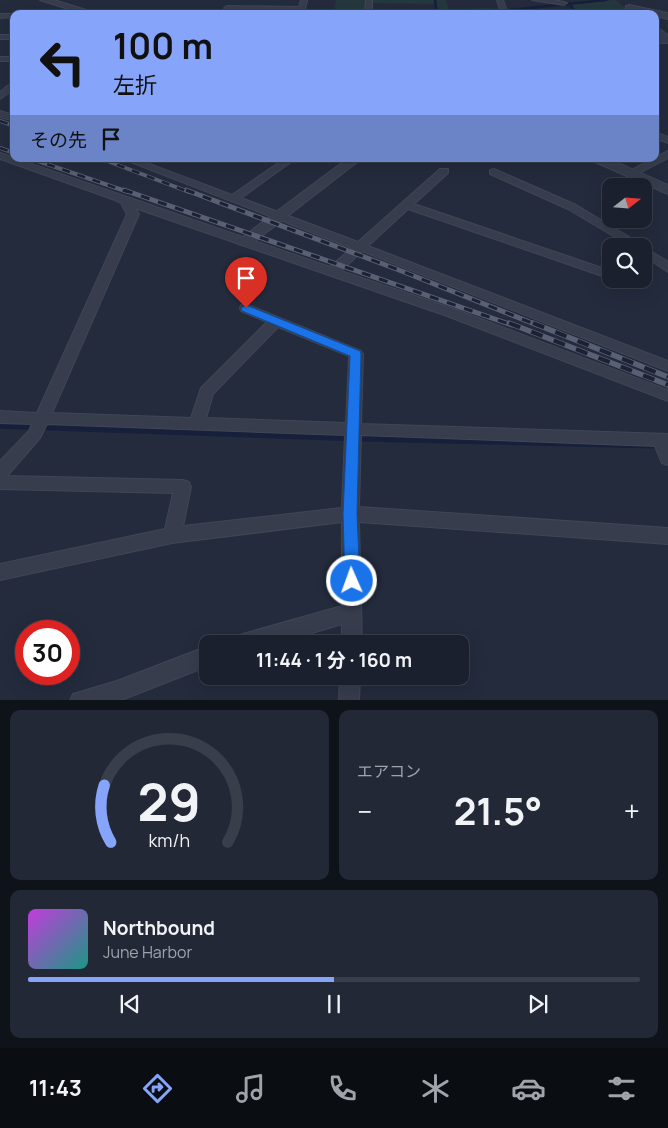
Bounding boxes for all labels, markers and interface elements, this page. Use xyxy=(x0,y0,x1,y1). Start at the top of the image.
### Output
text: 100 m xyxy=(113,22,213,70)
icon: left xyxy=(30,30,95,95)
text: 左折 xyxy=(113,70,157,100)
icon: arrive xyxy=(97,125,125,153)
text: その先 xyxy=(30,127,87,153)
north arrow xyxy=(602,178,652,228)
map controls xyxy=(602,178,652,288)
button: search xyxy=(602,238,652,288)
pin xyxy=(225,257,267,308)
icon: arrive xyxy=(232,264,260,292)
position arrow xyxy=(325,554,377,606)
speed limit sign: 30 xyxy=(15,620,80,685)
text: 11:44 · 1 分 · 160 m xyxy=(256,647,412,673)
text: エアコン xyxy=(357,760,421,782)
text: 29 xyxy=(138,766,201,837)
text: 21.5° xyxy=(454,784,542,836)
text: − xyxy=(357,792,372,830)
text: + xyxy=(624,792,640,830)
text: km/h xyxy=(149,828,190,852)
text: Northbound xyxy=(103,915,215,941)
text: June Harbor xyxy=(103,941,192,963)
icon: previous xyxy=(116,990,144,1018)
icon: pause xyxy=(320,990,348,1018)
icon: next xyxy=(524,990,552,1018)
icon: directions xyxy=(140,1071,175,1106)
icon: music xyxy=(233,1071,268,1106)
icon: phone xyxy=(325,1071,360,1106)
icon: climate xyxy=(418,1071,453,1106)
icon: car xyxy=(511,1071,546,1106)
icon: filters xyxy=(604,1071,639,1106)
text: 11:43 xyxy=(29,1073,82,1103)

